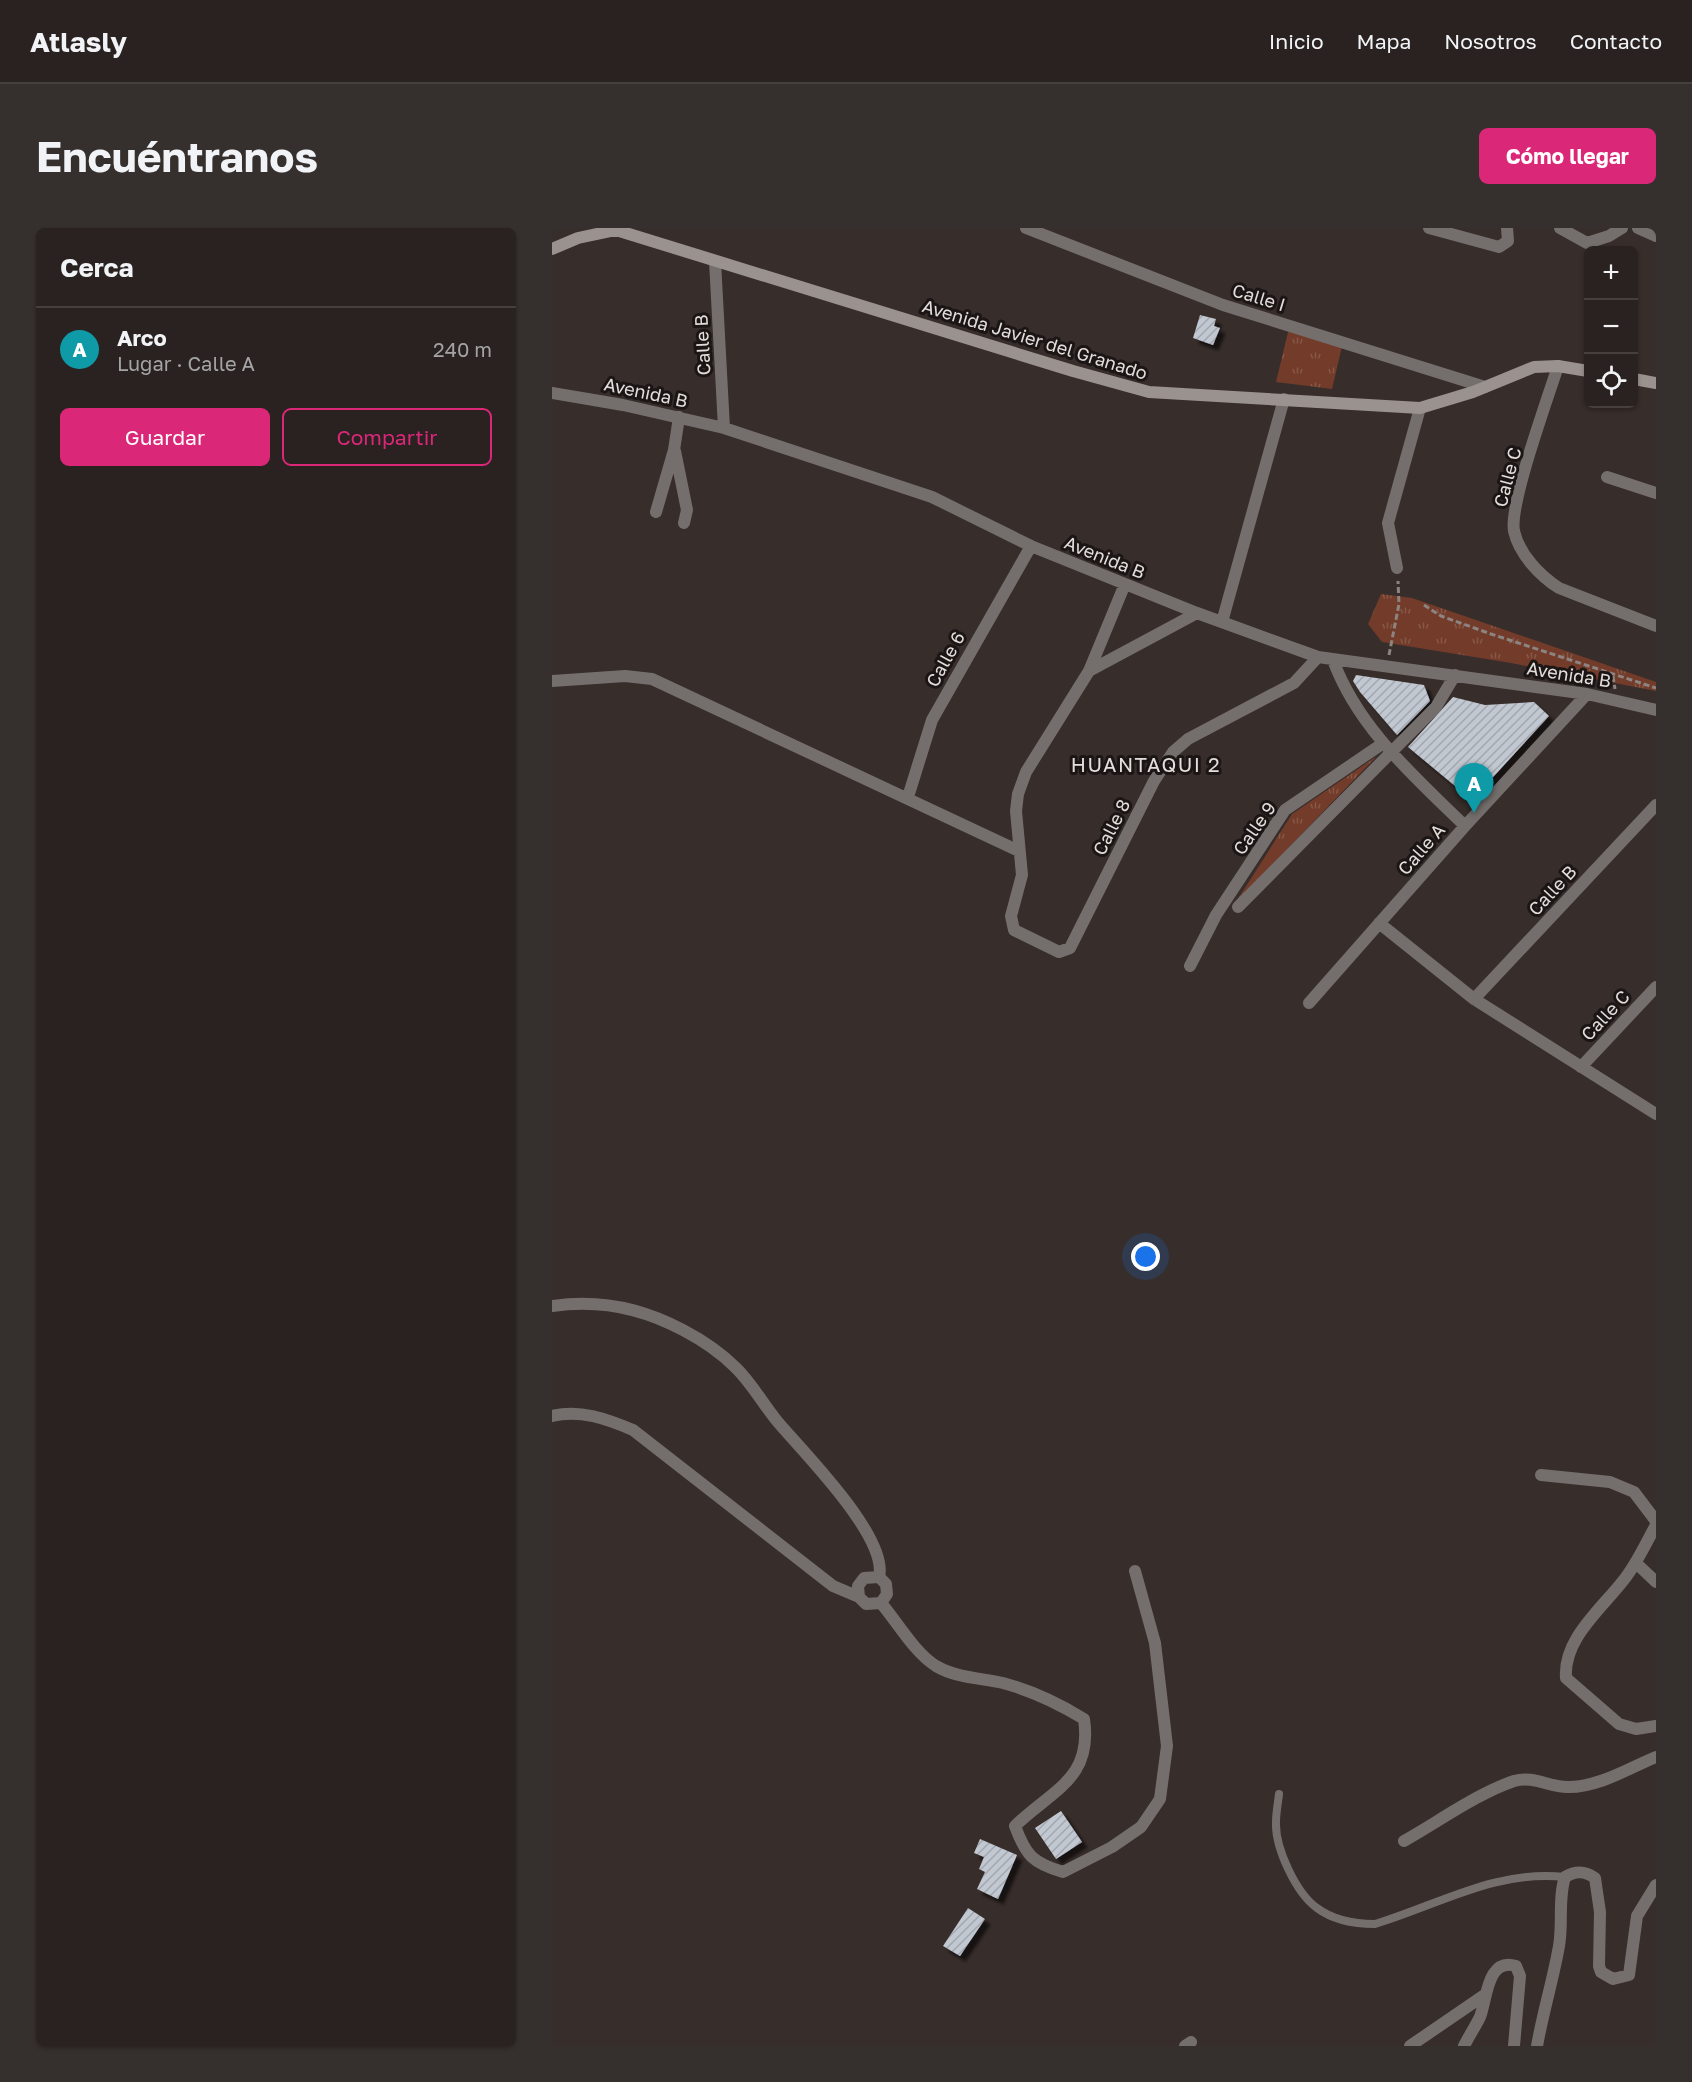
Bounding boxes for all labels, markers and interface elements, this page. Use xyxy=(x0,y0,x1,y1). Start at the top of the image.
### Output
text: Atlasly xyxy=(30,25,127,58)
text: Inicio xyxy=(1269,28,1324,54)
text: Mapa xyxy=(1357,28,1411,54)
text: Nosotros xyxy=(1444,28,1537,54)
text: Contacto xyxy=(1570,28,1662,54)
button: Cómo llegar xyxy=(1479,128,1656,184)
text: Encuéntranos xyxy=(36,131,318,181)
map controls xyxy=(1584,246,1638,408)
button: + xyxy=(1584,246,1638,300)
text: Cerca xyxy=(60,252,134,283)
street label: Calle I xyxy=(1230,279,1288,315)
street label: Avenida Javier del Granado xyxy=(920,294,1150,384)
button: − xyxy=(1584,300,1638,354)
street label: Calle B xyxy=(689,314,715,376)
text: Arco xyxy=(117,324,167,351)
text: A xyxy=(72,337,87,361)
text: 240 m xyxy=(433,337,492,361)
text: Lugar · Calle A xyxy=(117,351,255,375)
button: locate xyxy=(1584,354,1638,408)
street label: Avenida B xyxy=(602,372,690,412)
button: Guardar xyxy=(60,408,270,466)
button: Compartir xyxy=(282,408,492,466)
street label: Calle C xyxy=(1488,445,1526,509)
street label: Avenida B xyxy=(1062,531,1148,583)
street label: Calle 6 xyxy=(921,628,969,690)
street label: Avenida B xyxy=(1525,656,1613,692)
district label: HUANTAQUI 2 xyxy=(1071,752,1221,776)
pin: A xyxy=(1454,764,1494,813)
street label: Calle 8 xyxy=(1088,795,1134,859)
street label: Calle 9 xyxy=(1228,797,1280,859)
street label: Calle A xyxy=(1393,819,1449,879)
street label: Calle B xyxy=(1523,860,1581,920)
street label: Calle C xyxy=(1576,985,1634,1045)
your location xyxy=(1131,1242,1160,1271)

